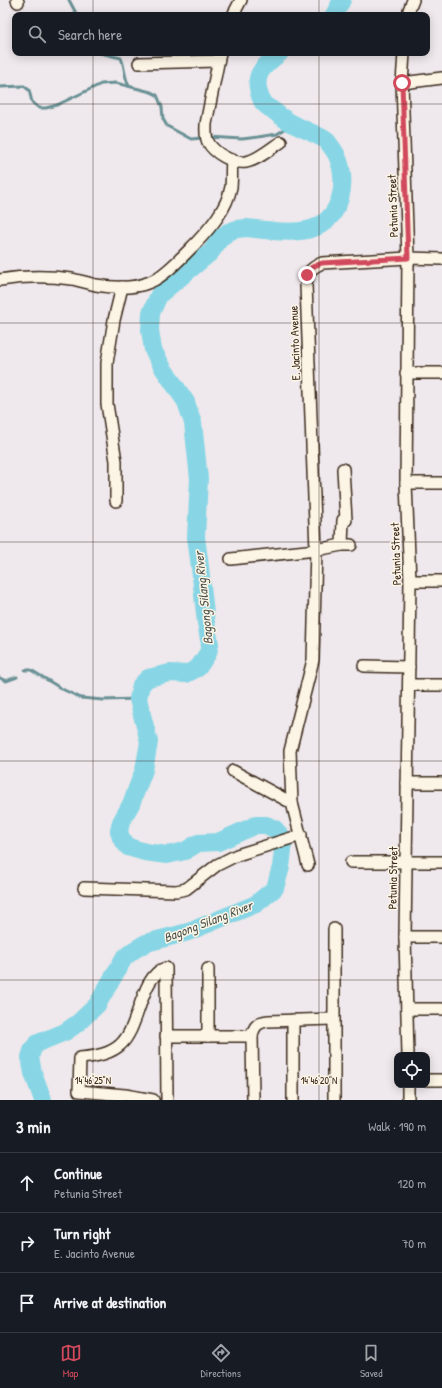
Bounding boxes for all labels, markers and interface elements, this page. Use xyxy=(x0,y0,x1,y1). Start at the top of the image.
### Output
search box xyxy=(12,12,430,56)
icon: search xyxy=(26,23,48,45)
text: Search here xyxy=(58,24,122,45)
route start xyxy=(393,74,411,92)
street label: Petunia Street xyxy=(383,173,402,238)
route end xyxy=(298,266,316,284)
street label: E. Jacinto Avenue xyxy=(285,305,304,381)
street label: Petunia Street xyxy=(386,521,405,586)
water label: Bagong Silang River xyxy=(189,548,218,646)
street label: Petunia Street xyxy=(383,845,402,910)
water label: Bagong Silang River xyxy=(161,895,257,947)
map controls xyxy=(394,1052,430,1088)
button: locate xyxy=(394,1052,430,1088)
text: 14°46'25"N xyxy=(75,1074,111,1087)
text: 14°46'20"N xyxy=(301,1074,337,1087)
text: 3 min xyxy=(16,1115,51,1138)
text: Walk · 190 m xyxy=(368,1117,426,1135)
text: Continue xyxy=(54,1163,102,1184)
icon: ahead xyxy=(16,1172,38,1194)
text: 120 m xyxy=(398,1174,426,1192)
text: Petunia Street xyxy=(54,1184,122,1202)
text: Turn right xyxy=(54,1223,110,1244)
icon: right xyxy=(16,1232,38,1254)
text: 70 m xyxy=(402,1234,426,1252)
text: E. Jacinto Avenue xyxy=(54,1244,135,1262)
icon: arrive xyxy=(16,1292,38,1314)
text: Arrive at destination xyxy=(54,1292,166,1313)
tab: Map xyxy=(60,1342,82,1380)
tab: Directions xyxy=(201,1342,241,1380)
tab: Saved xyxy=(360,1342,382,1380)

